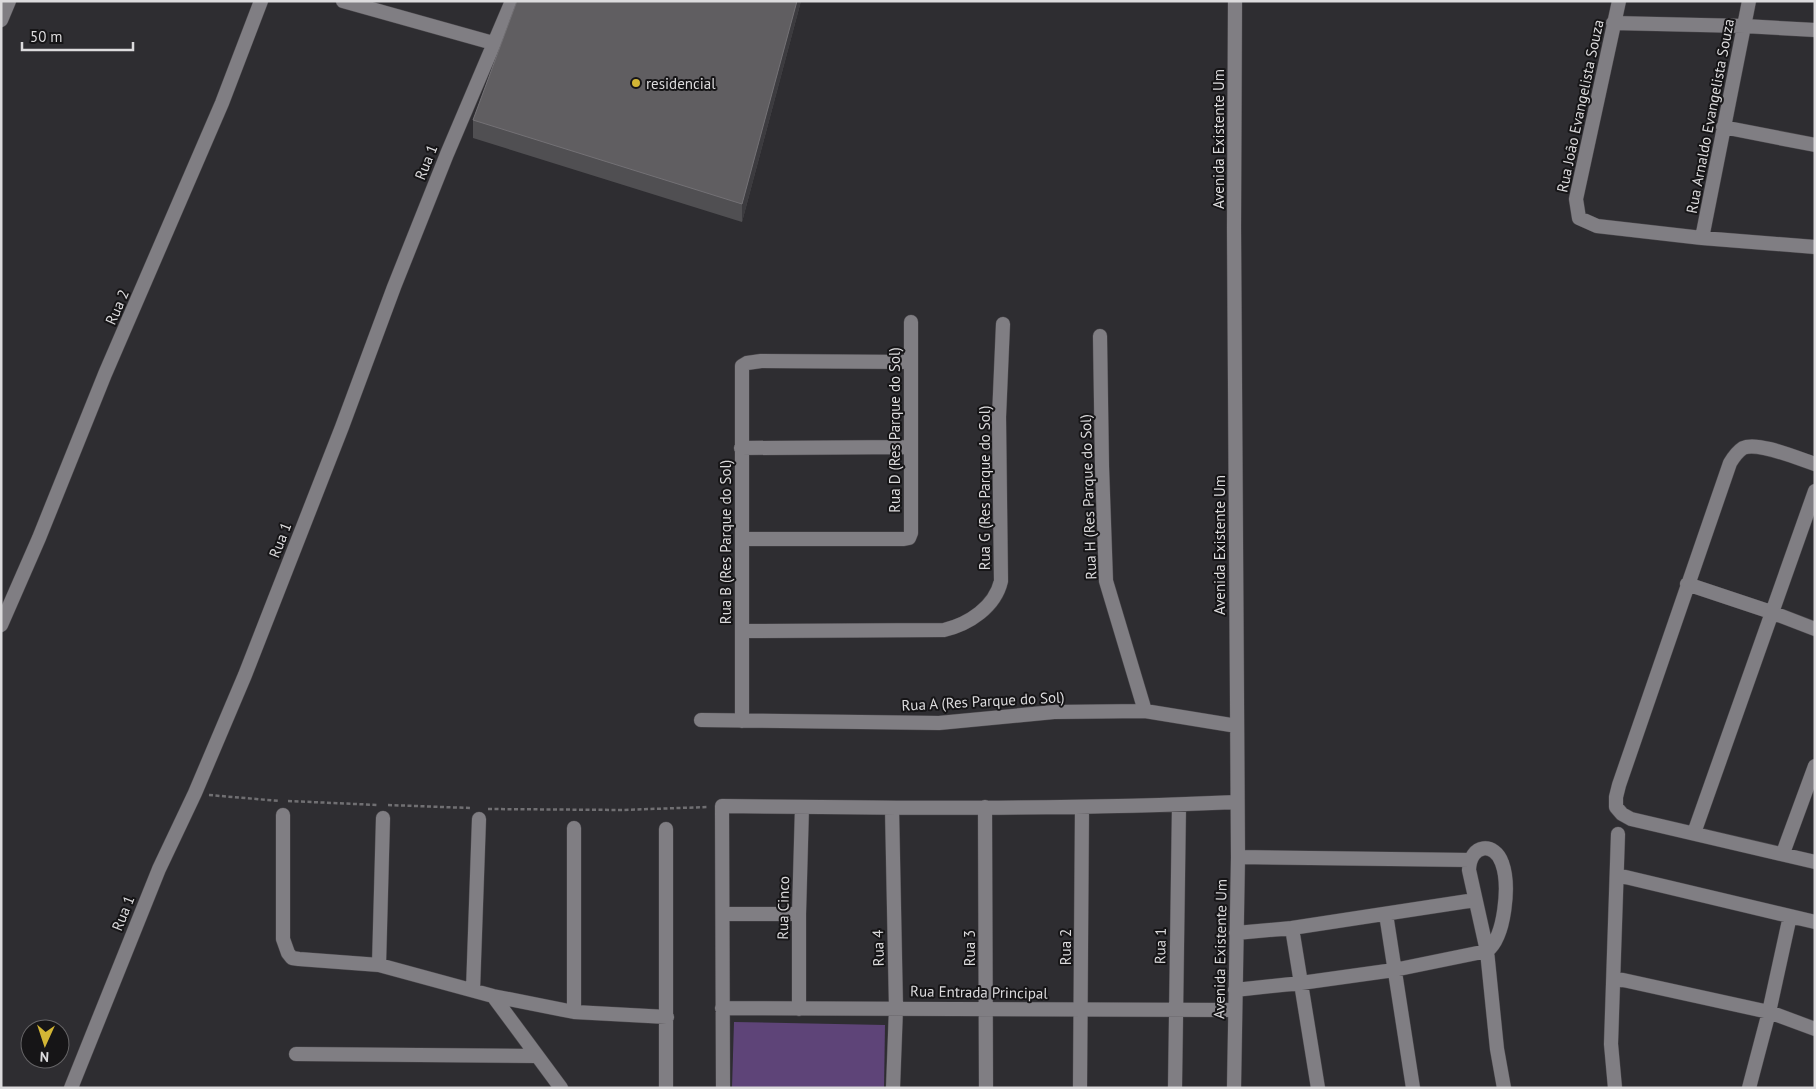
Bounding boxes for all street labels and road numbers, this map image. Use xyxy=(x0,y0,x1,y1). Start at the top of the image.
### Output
street label: Rua Arnaldo Evangelista Souza xyxy=(1682,17,1738,215)
street label: Rua João Evangelista Souza xyxy=(1552,18,1608,194)
street label: Avenida Existente Um xyxy=(1209,69,1228,209)
street label: Rua 1 xyxy=(410,142,442,182)
street label: Rua 2 xyxy=(101,286,133,328)
street label: Rua D (Res Parque do Sol) xyxy=(885,347,904,513)
street label: Rua G (Res Parque do Sol) xyxy=(975,406,994,570)
street label: Rua H (Res Parque do Sol) xyxy=(1076,414,1100,580)
street label: Rua B (Res Parque do Sol) xyxy=(716,460,735,624)
street label: Avenida Existente Um xyxy=(1210,475,1229,615)
street label: Rua 1 xyxy=(265,520,295,560)
street label: Rua A (Res Parque do Sol) xyxy=(901,687,1065,715)
street label: Rua Cinco xyxy=(773,876,793,940)
street label: Avenida Existente Um xyxy=(1209,879,1231,1019)
street label: Rua 1 xyxy=(107,893,139,933)
street label: Rua 1 xyxy=(1150,928,1170,964)
street label: Rua 2 xyxy=(1056,929,1075,965)
street label: Rua 4 xyxy=(868,930,888,966)
street label: Rua 3 xyxy=(960,930,979,966)
street label: Rua Entrada Principal xyxy=(910,981,1049,1003)

